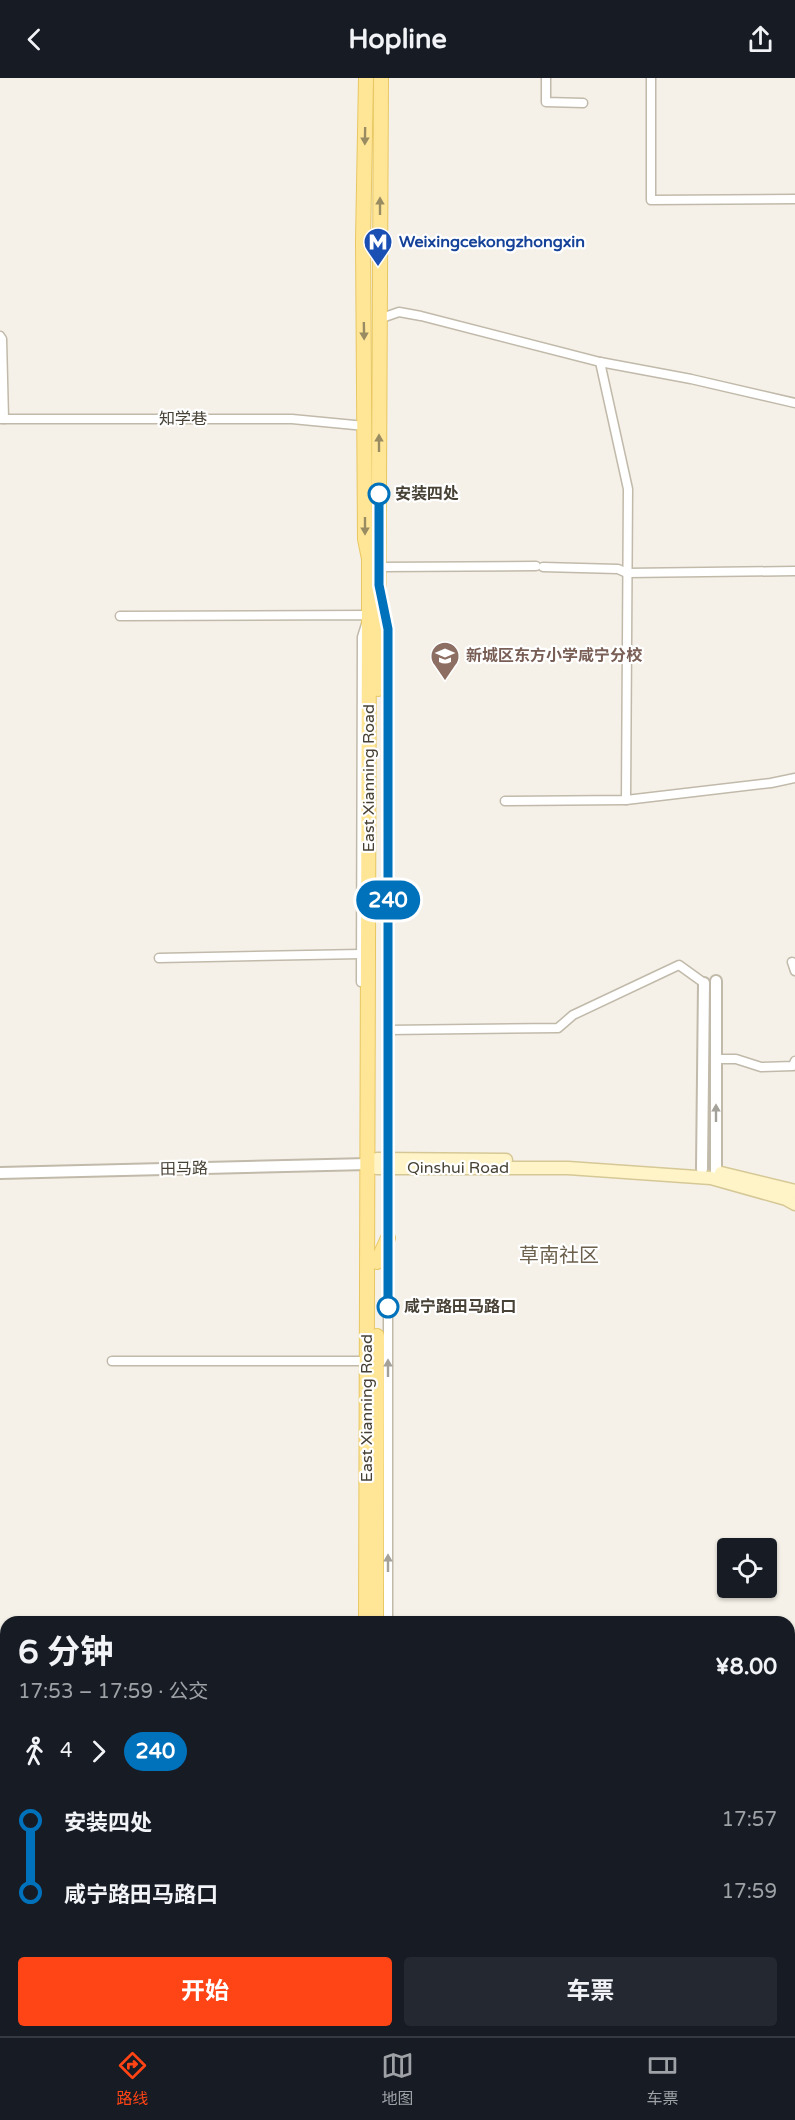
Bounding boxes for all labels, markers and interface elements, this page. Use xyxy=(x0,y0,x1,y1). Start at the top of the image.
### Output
icon: back xyxy=(18,23,51,56)
text: Hopline xyxy=(348,23,447,56)
icon: share xyxy=(744,23,777,56)
one-way arrow xyxy=(360,127,370,146)
one-way arrow xyxy=(375,196,385,215)
metro station icon: Weixingcekongzhongxin xyxy=(362,226,394,268)
place label: Weixingcekongzhongxin xyxy=(399,232,585,252)
one-way arrow xyxy=(360,322,369,341)
street label: 知学巷 xyxy=(159,409,207,429)
one-way arrow xyxy=(374,433,384,452)
marker: 安装四处 xyxy=(368,483,390,505)
place label: 安装四处 xyxy=(395,484,459,504)
one-way arrow xyxy=(360,517,370,536)
school or university icon: 新城区东方小学咸宁分校 xyxy=(429,640,461,682)
place label: 新城区东方小学咸宁分校 xyxy=(466,646,643,666)
street label: East Xianning Road xyxy=(359,704,379,852)
line badge: 240 xyxy=(354,880,422,920)
text: 240 xyxy=(368,888,408,913)
one-way arrow xyxy=(711,1104,721,1123)
street label: Qinshui Road xyxy=(407,1158,509,1178)
street label: 田马路 xyxy=(160,1159,208,1179)
district label: 草南社区 xyxy=(519,1244,599,1268)
marker: 咸宁路田马路口 xyxy=(377,1296,399,1318)
place label: 咸宁路田马路口 xyxy=(404,1297,516,1317)
street label: East Xianning Road xyxy=(357,1334,377,1482)
one-way arrow xyxy=(383,1359,393,1378)
map controls xyxy=(717,1538,777,1598)
button: locate xyxy=(717,1538,777,1598)
one-way arrow xyxy=(383,1554,393,1573)
text: 6 分钟 xyxy=(18,1633,113,1672)
text: ¥8.00 xyxy=(715,1654,777,1680)
text: 17:53 – 17:59 · 公交 xyxy=(18,1680,209,1704)
icon: walk xyxy=(18,1735,51,1768)
icon: forward xyxy=(82,1735,115,1768)
text: 4 xyxy=(60,1739,73,1763)
text: 240 xyxy=(136,1739,175,1764)
text: 17:57 xyxy=(722,1808,777,1832)
text: 安装四处 xyxy=(64,1810,152,1836)
text: 17:59 xyxy=(722,1880,777,1904)
text: 咸宁路田马路口 xyxy=(64,1882,218,1908)
button: 开始 xyxy=(18,1957,392,2026)
button: 车票 xyxy=(404,1957,777,2026)
tab: 路线 xyxy=(116,2049,149,2109)
tab: 地图 xyxy=(381,2049,414,2109)
tab: 车票 xyxy=(646,2049,679,2109)

